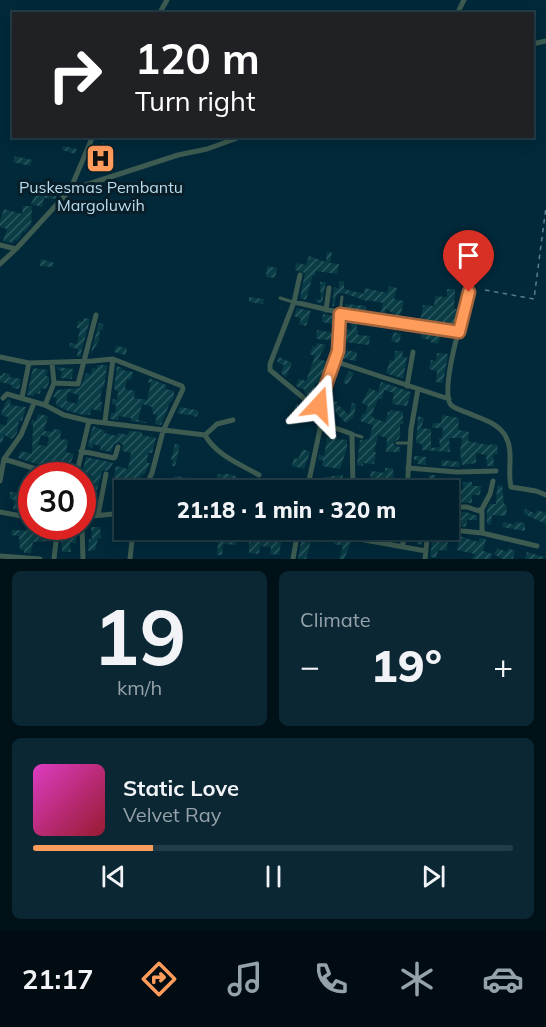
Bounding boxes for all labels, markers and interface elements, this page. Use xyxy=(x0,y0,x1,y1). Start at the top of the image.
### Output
text: 120 m xyxy=(135,32,260,85)
icon: right xyxy=(36,36,114,114)
text: Turn right xyxy=(135,84,255,118)
hospital icon: Puskesmas Pembantu Margoluwih xyxy=(85,143,117,175)
place label: Puskesmas Pembantu Margoluwih xyxy=(19,177,183,215)
pin xyxy=(443,230,494,292)
icon: arrive xyxy=(452,239,485,272)
position arrow xyxy=(287,373,351,437)
speed limit sign: 30 xyxy=(18,462,96,540)
text: 21:18 · 1 min · 320 m xyxy=(177,496,396,524)
text: 19 xyxy=(93,587,186,685)
text: Climate xyxy=(300,607,371,632)
text: 19° xyxy=(371,637,442,693)
text: − xyxy=(300,645,320,686)
text: + xyxy=(493,645,513,686)
text: km/h xyxy=(117,675,162,700)
text: Static Love xyxy=(123,774,239,802)
text: Velvet Ray xyxy=(123,802,221,827)
icon: previous xyxy=(97,860,130,893)
icon: pause xyxy=(257,860,290,893)
icon: next xyxy=(417,860,450,893)
icon: directions xyxy=(138,958,180,1000)
icon: music xyxy=(224,958,266,1000)
icon: phone xyxy=(310,958,352,1000)
icon: climate xyxy=(396,958,438,1000)
icon: car xyxy=(482,958,524,1000)
text: 21:17 xyxy=(22,962,94,996)

